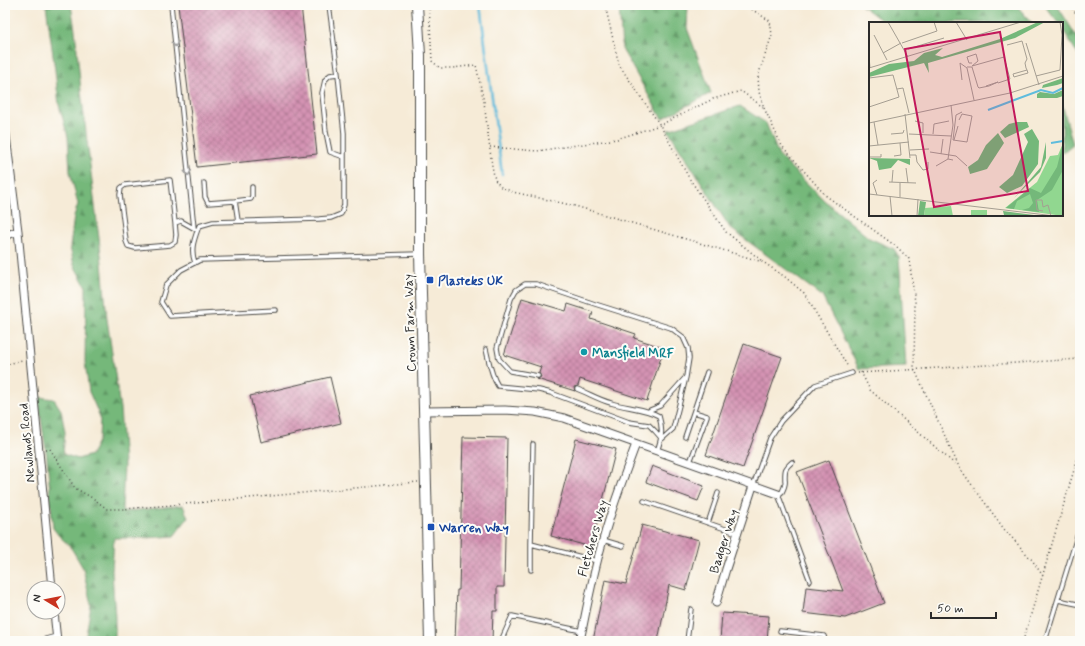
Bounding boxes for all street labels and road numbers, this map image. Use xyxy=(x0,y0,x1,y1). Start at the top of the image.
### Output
street label: Crown Farm Way xyxy=(400,274,421,372)
street label: Newlands Road xyxy=(16,402,39,483)
street label: Fletchers Way xyxy=(574,498,613,579)
street label: Badger Way xyxy=(706,507,744,576)

